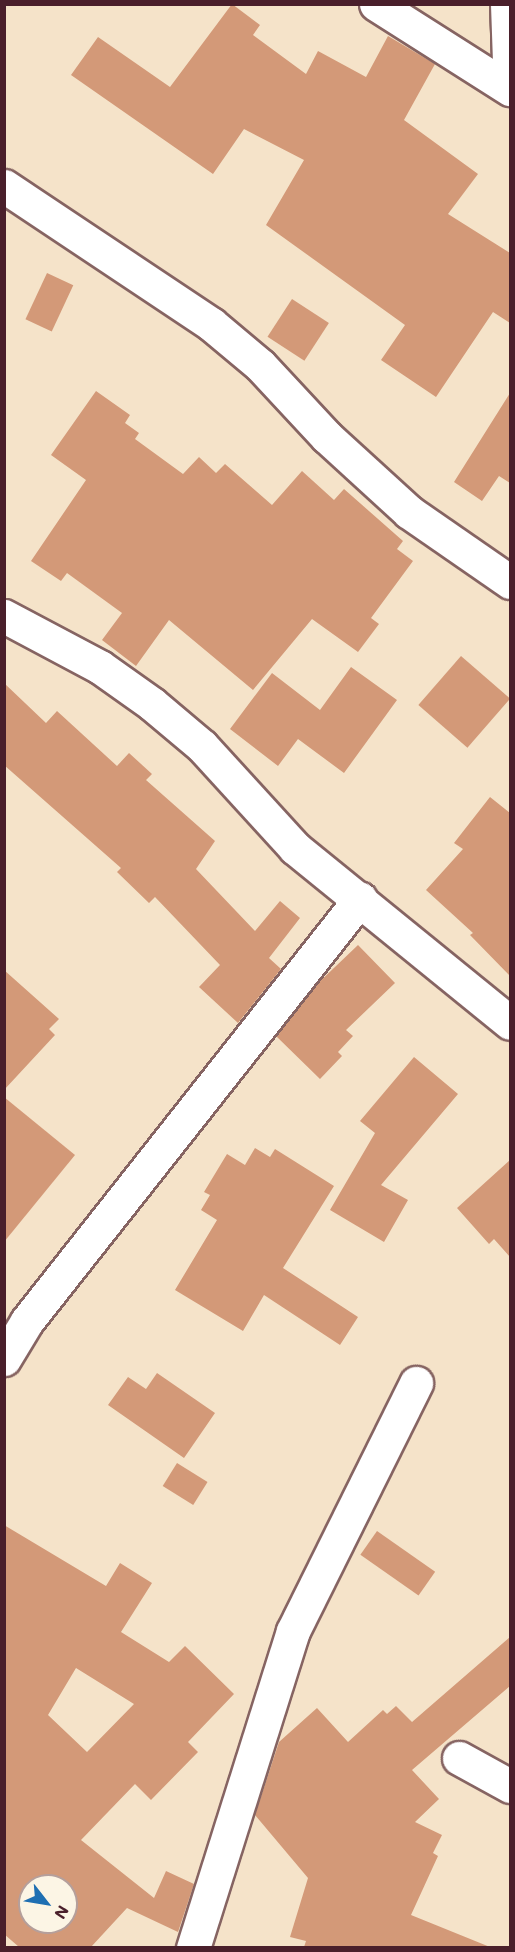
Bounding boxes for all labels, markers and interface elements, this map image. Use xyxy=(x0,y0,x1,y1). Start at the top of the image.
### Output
north arrow xyxy=(18,1874,78,1934)
text: N xyxy=(50,1902,74,1923)

